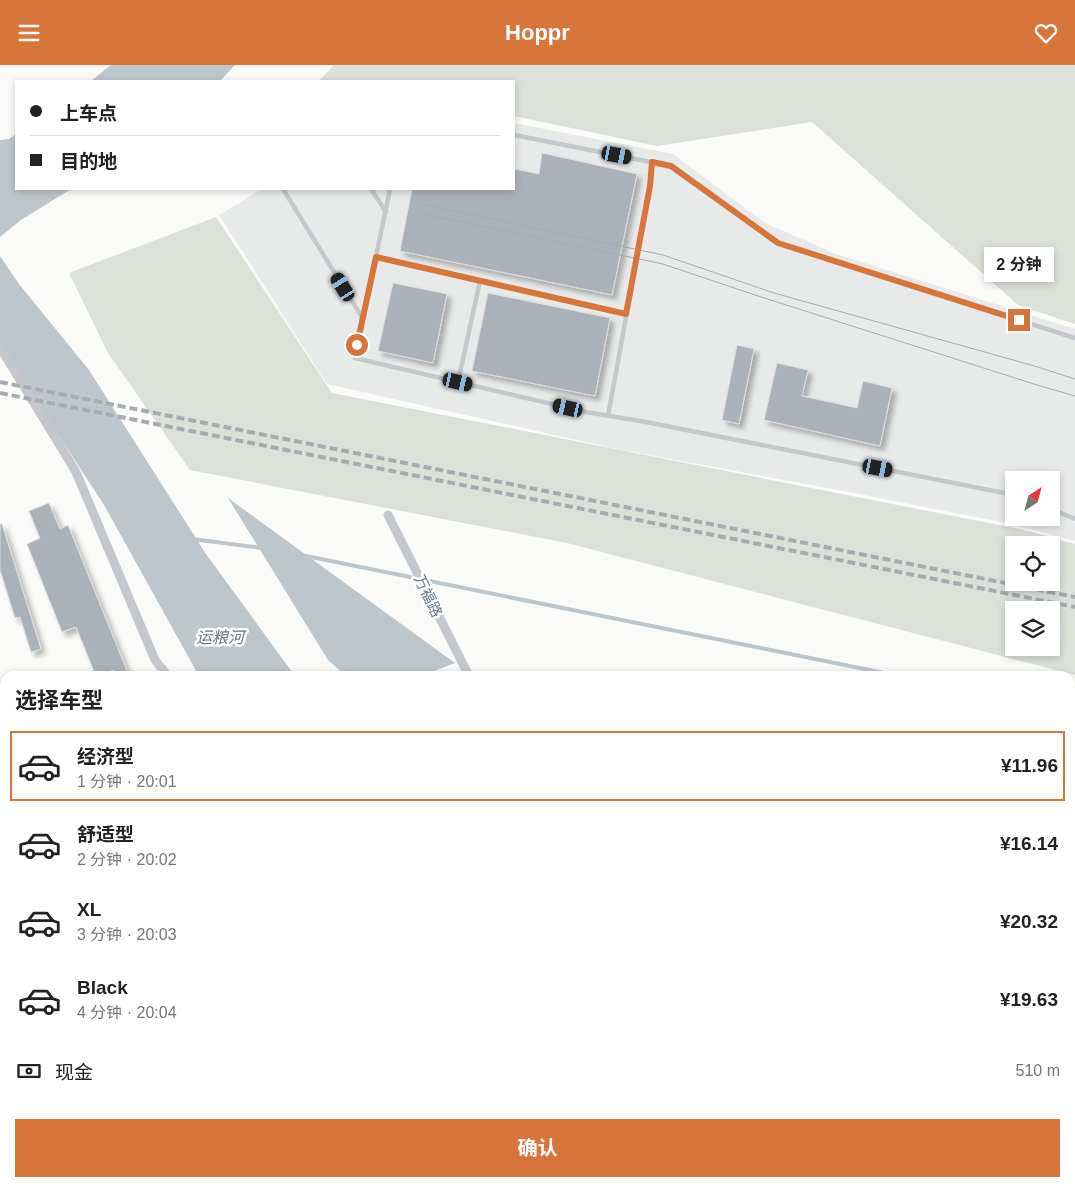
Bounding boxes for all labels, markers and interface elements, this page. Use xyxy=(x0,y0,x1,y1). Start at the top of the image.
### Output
icon: menu xyxy=(15,19,43,47)
icon: heart xyxy=(1032,19,1060,47)
text: Hoppr xyxy=(505,20,570,45)
text: 上车点 xyxy=(60,103,117,124)
car xyxy=(600,145,633,165)
text: 目的地 xyxy=(60,151,117,172)
callout: 2 分钟 xyxy=(984,247,1054,283)
text: 2 分钟 xyxy=(996,256,1042,273)
car xyxy=(328,270,357,304)
route end xyxy=(1008,309,1030,331)
route start xyxy=(346,334,368,356)
car xyxy=(441,371,474,393)
car xyxy=(551,397,584,419)
car xyxy=(861,458,894,478)
north arrow xyxy=(1005,471,1060,526)
map controls xyxy=(1005,471,1060,656)
button: locate xyxy=(1005,536,1060,591)
street label: 万福路 xyxy=(411,572,446,620)
button: layers xyxy=(1005,601,1060,656)
water label: 运粮河 xyxy=(196,629,247,646)
text: 选择车型 xyxy=(15,688,103,713)
icon: car xyxy=(17,744,62,789)
text: 经济型 xyxy=(77,746,134,767)
text: ¥11.96 xyxy=(1001,755,1058,776)
text: 1 分钟 · 20:01 xyxy=(77,773,177,790)
icon: car xyxy=(17,822,62,867)
text: 舒适型 xyxy=(77,824,134,845)
text: ¥16.14 xyxy=(1000,833,1058,854)
text: 2 分钟 · 20:02 xyxy=(77,851,177,868)
text: XL xyxy=(77,899,101,920)
icon: car xyxy=(17,900,62,945)
text: ¥20.32 xyxy=(1000,911,1058,932)
text: 3 分钟 · 20:03 xyxy=(77,926,177,943)
text: Black xyxy=(77,977,128,998)
icon: car xyxy=(17,978,62,1023)
text: ¥19.63 xyxy=(1000,989,1058,1010)
text: 4 分钟 · 20:04 xyxy=(77,1004,177,1021)
icon: cash xyxy=(15,1057,43,1085)
text: 现金 xyxy=(55,1062,93,1083)
text: 510 m xyxy=(1016,1062,1060,1079)
button: 确认 xyxy=(15,1119,1060,1177)

